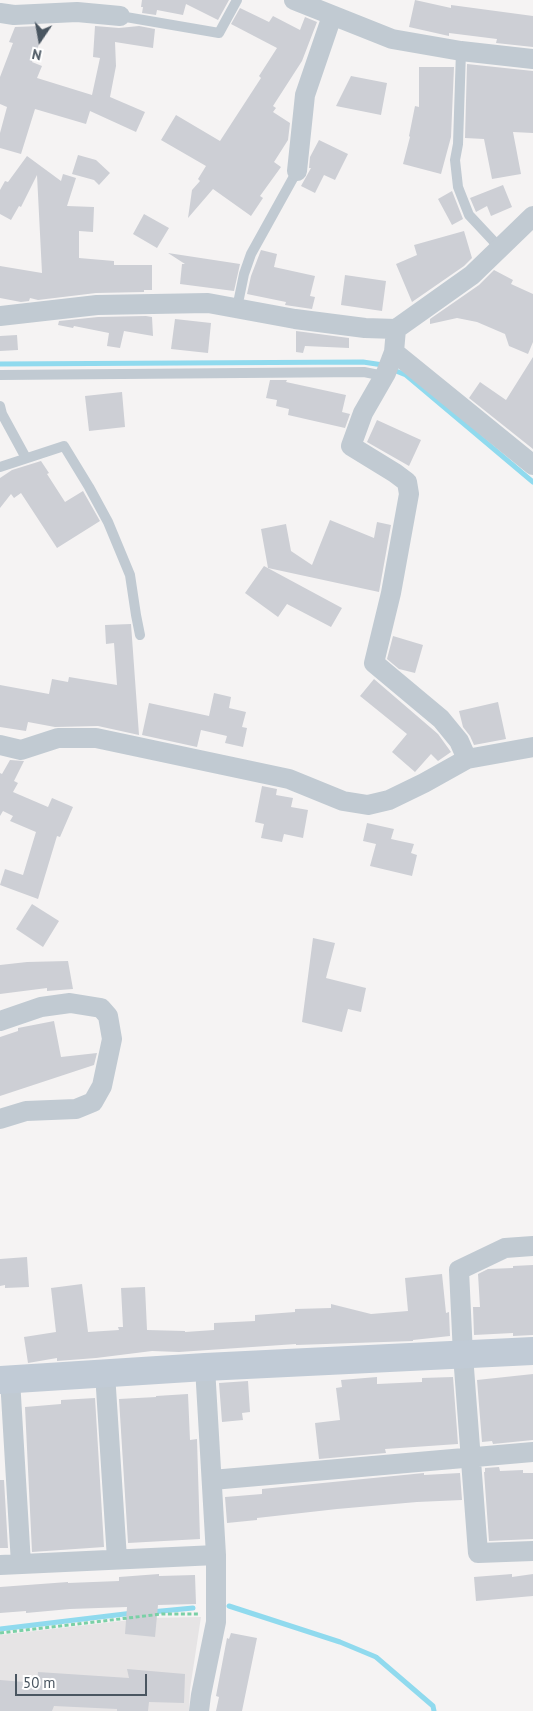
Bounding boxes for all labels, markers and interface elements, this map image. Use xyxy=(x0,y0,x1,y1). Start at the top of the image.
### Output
north arrow xyxy=(15,15,65,65)
text: N xyxy=(31,45,43,64)
scale bar xyxy=(18,1664,150,1696)
text: 50 m xyxy=(23,1673,56,1692)

